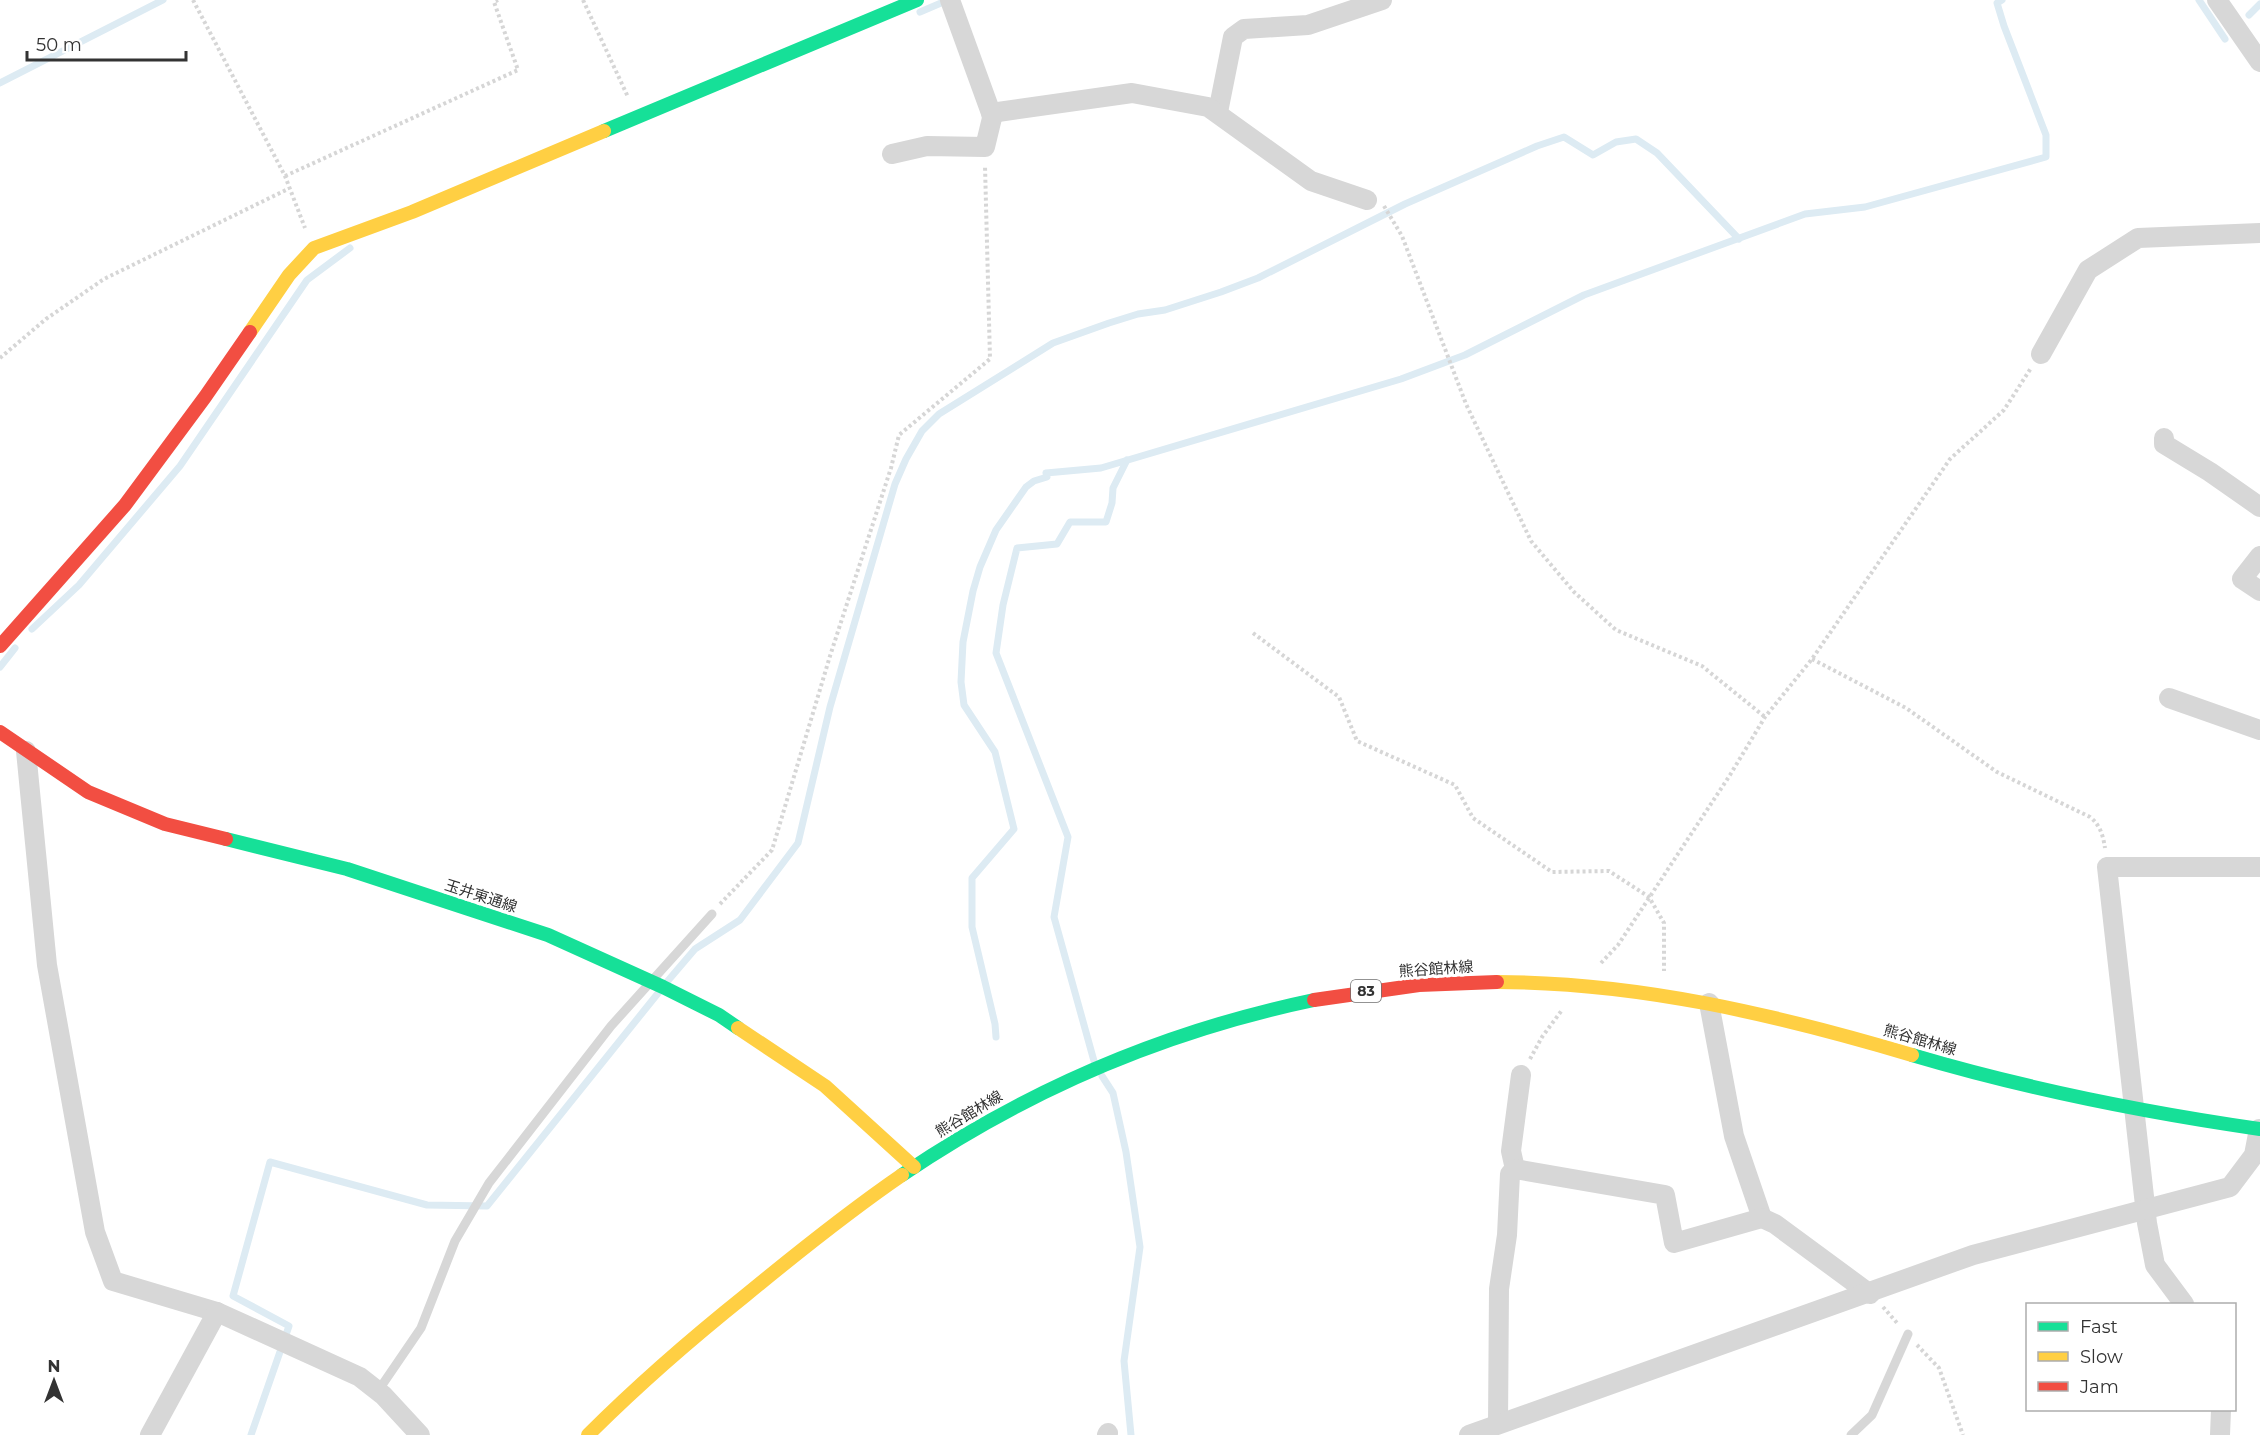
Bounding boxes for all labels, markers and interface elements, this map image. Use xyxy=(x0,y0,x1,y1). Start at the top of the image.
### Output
scale bar xyxy=(27,24,186,62)
text: 50 m xyxy=(36,34,82,56)
street label: 玉井東通線 xyxy=(443,875,520,916)
street label: 熊谷館林線 xyxy=(1398,956,1474,981)
road number: 83 xyxy=(1351,980,1381,1002)
street label: 熊谷館林線 xyxy=(1881,1020,1959,1059)
street label: 熊谷館林線 xyxy=(932,1086,1006,1141)
legend xyxy=(2026,1303,2236,1411)
text: Fast xyxy=(2080,1316,2118,1338)
text: Slow xyxy=(2080,1346,2123,1368)
north arrow xyxy=(24,1351,84,1411)
text: N xyxy=(48,1357,60,1376)
text: Jam xyxy=(2079,1376,2119,1398)

